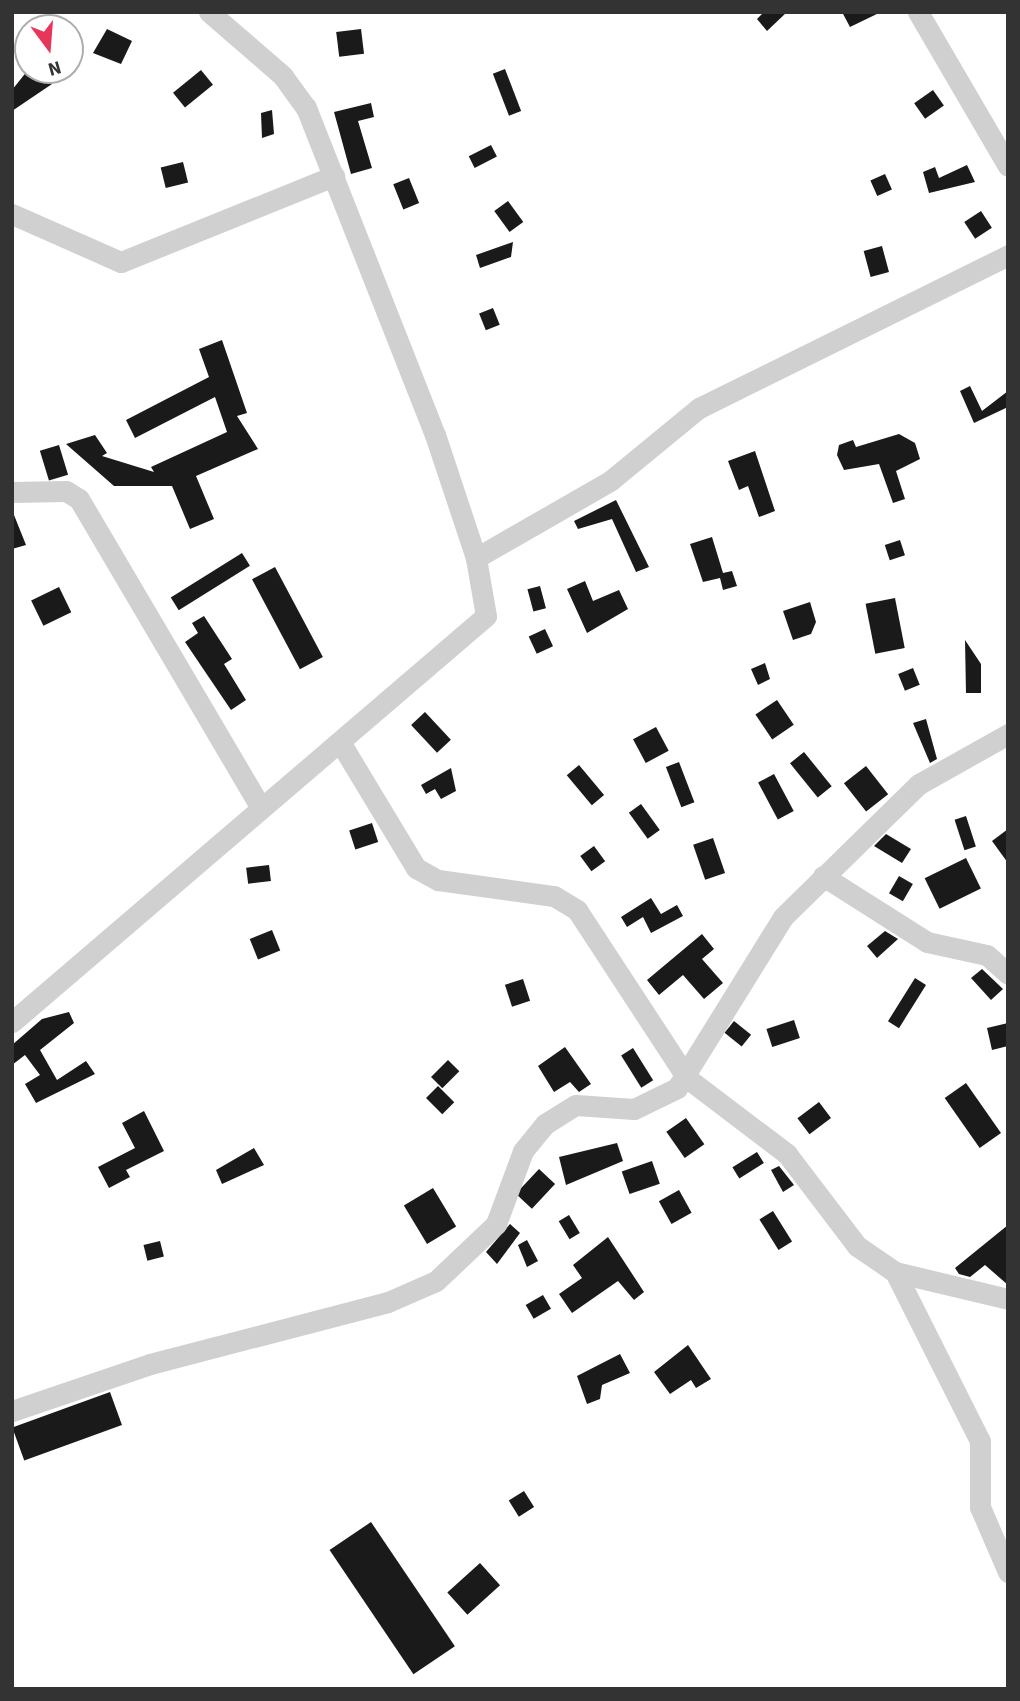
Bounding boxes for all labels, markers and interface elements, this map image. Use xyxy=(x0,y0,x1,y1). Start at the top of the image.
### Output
north arrow xyxy=(14,14,84,84)
text: N xyxy=(45,53,64,82)

